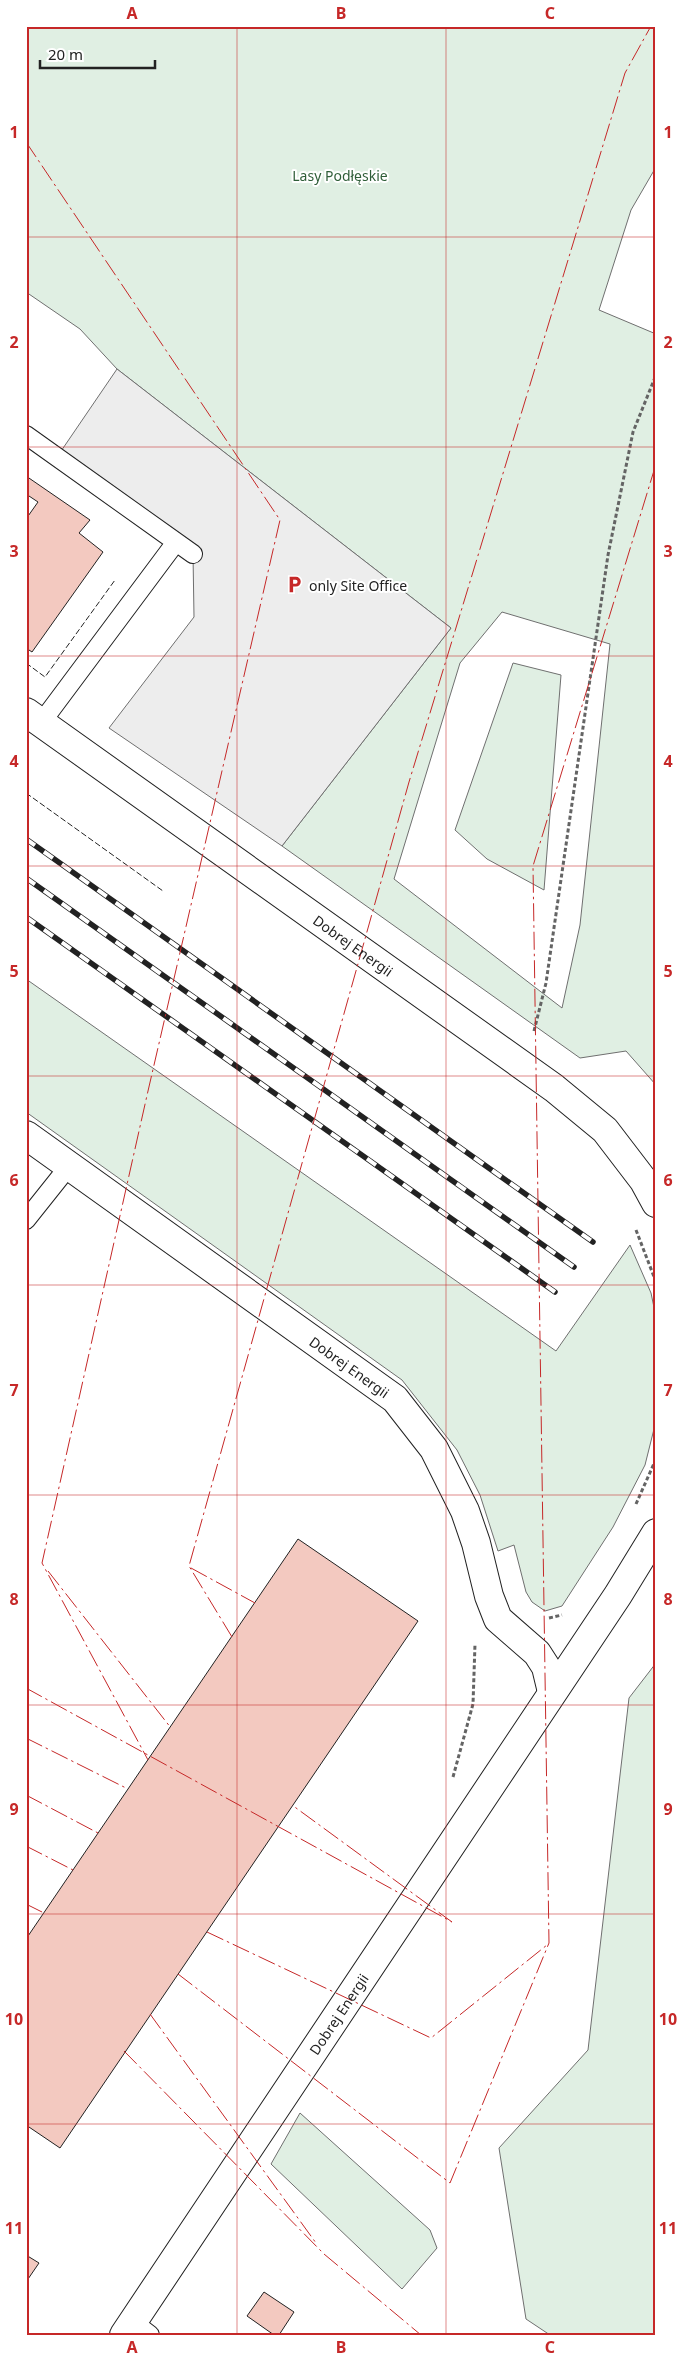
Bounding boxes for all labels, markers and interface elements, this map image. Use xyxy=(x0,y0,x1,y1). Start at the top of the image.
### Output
text: A xyxy=(126,2,138,24)
text: B xyxy=(336,2,346,24)
text: C xyxy=(545,2,555,24)
scale bar xyxy=(40,38,155,70)
text: 20 m xyxy=(48,44,83,64)
text: 1 xyxy=(9,121,19,143)
text: 1 xyxy=(663,121,673,143)
park label: Lasy Podłęskie xyxy=(292,166,388,185)
text: 2 xyxy=(9,331,19,353)
text: 2 xyxy=(663,331,673,353)
text: 3 xyxy=(9,540,19,562)
text: 3 xyxy=(663,540,673,562)
parking icon: only Site Office xyxy=(285,575,305,595)
place label: only Site Office xyxy=(309,576,407,595)
text: 4 xyxy=(9,750,19,772)
text: 4 xyxy=(663,750,673,772)
street label: Dobrej Energii xyxy=(310,910,397,980)
text: 5 xyxy=(9,960,19,982)
text: 5 xyxy=(663,960,673,982)
text: 6 xyxy=(9,1169,19,1191)
text: 6 xyxy=(663,1169,673,1191)
street label: Dobrej Energii xyxy=(306,1332,393,1402)
text: 7 xyxy=(9,1379,19,1401)
text: 7 xyxy=(663,1379,673,1401)
text: 8 xyxy=(9,1588,19,1610)
text: 8 xyxy=(663,1588,673,1610)
text: 9 xyxy=(9,1798,19,1820)
text: 9 xyxy=(663,1798,673,1820)
street label: Dobrej Energii xyxy=(304,1970,372,2058)
text: 10 xyxy=(5,2008,23,2030)
text: 10 xyxy=(659,2008,677,2030)
text: 11 xyxy=(5,2217,23,2239)
text: 11 xyxy=(659,2217,677,2239)
text: A xyxy=(126,2336,138,2358)
text: B xyxy=(336,2336,346,2358)
text: C xyxy=(545,2336,555,2358)

